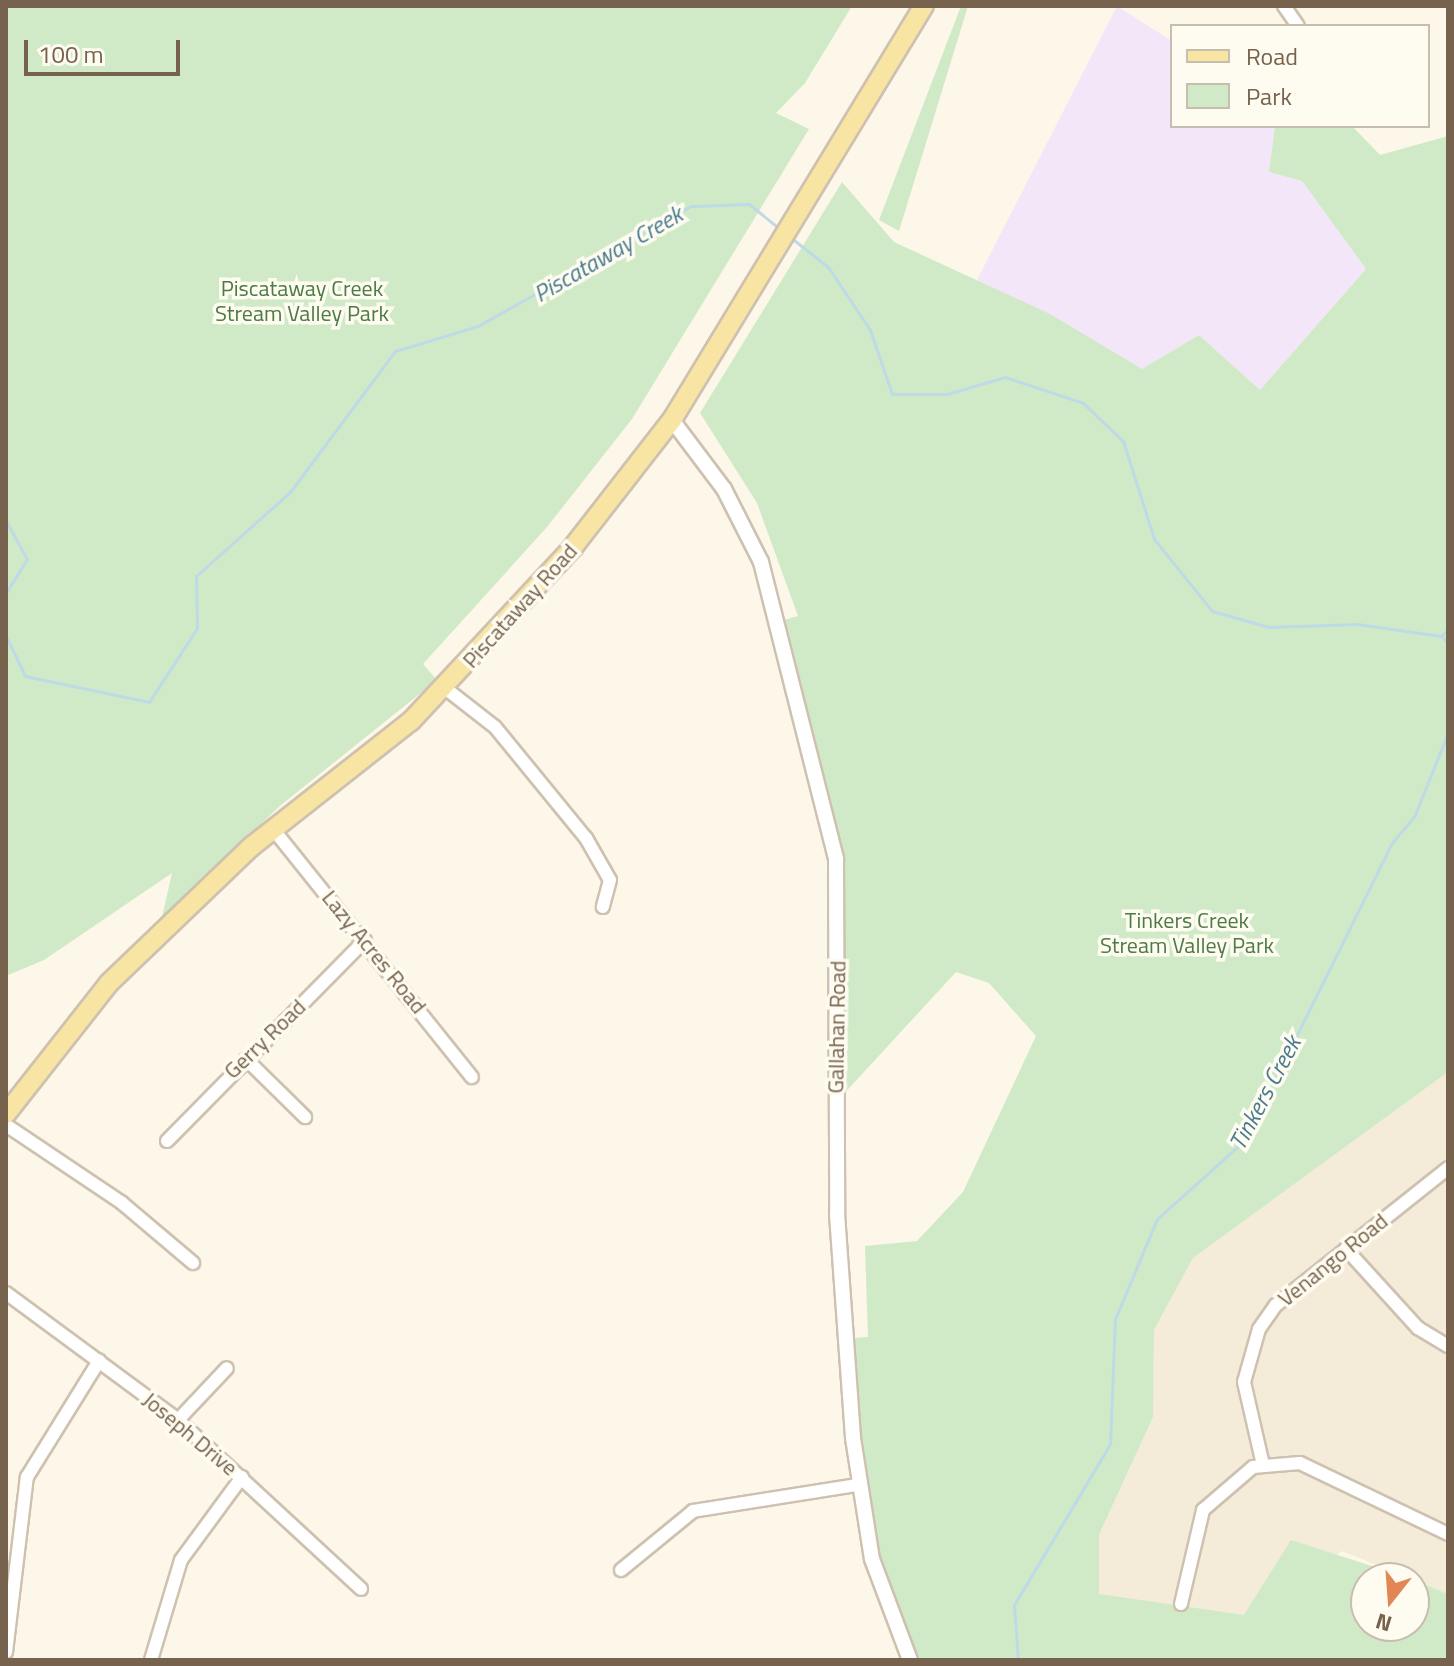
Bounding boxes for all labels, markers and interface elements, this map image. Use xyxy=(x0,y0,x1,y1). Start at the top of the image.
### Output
scale bar xyxy=(28,24,184,74)
legend xyxy=(1170,24,1430,128)
text: 100 m xyxy=(38,36,104,72)
text: Road xyxy=(1246,38,1298,74)
text: Park xyxy=(1246,78,1292,114)
water label: Piscataway Creek xyxy=(528,200,688,308)
park label: Piscataway Creek Stream Valley Park xyxy=(215,275,389,326)
street label: Piscataway Road xyxy=(457,538,583,674)
street label: Lazy Acres Road xyxy=(316,885,432,1019)
park label: Tinkers Creek Stream Valley Park xyxy=(1100,907,1274,958)
street label: Gallahan Road xyxy=(823,960,851,1094)
street label: Gerry Road xyxy=(219,994,311,1084)
water label: Tinkers Creek xyxy=(1223,1031,1307,1155)
street label: Venango Road xyxy=(1273,1208,1393,1312)
street label: Joseph Drive xyxy=(137,1387,243,1481)
north arrow xyxy=(1350,1562,1430,1642)
text: N xyxy=(1371,1605,1396,1642)

